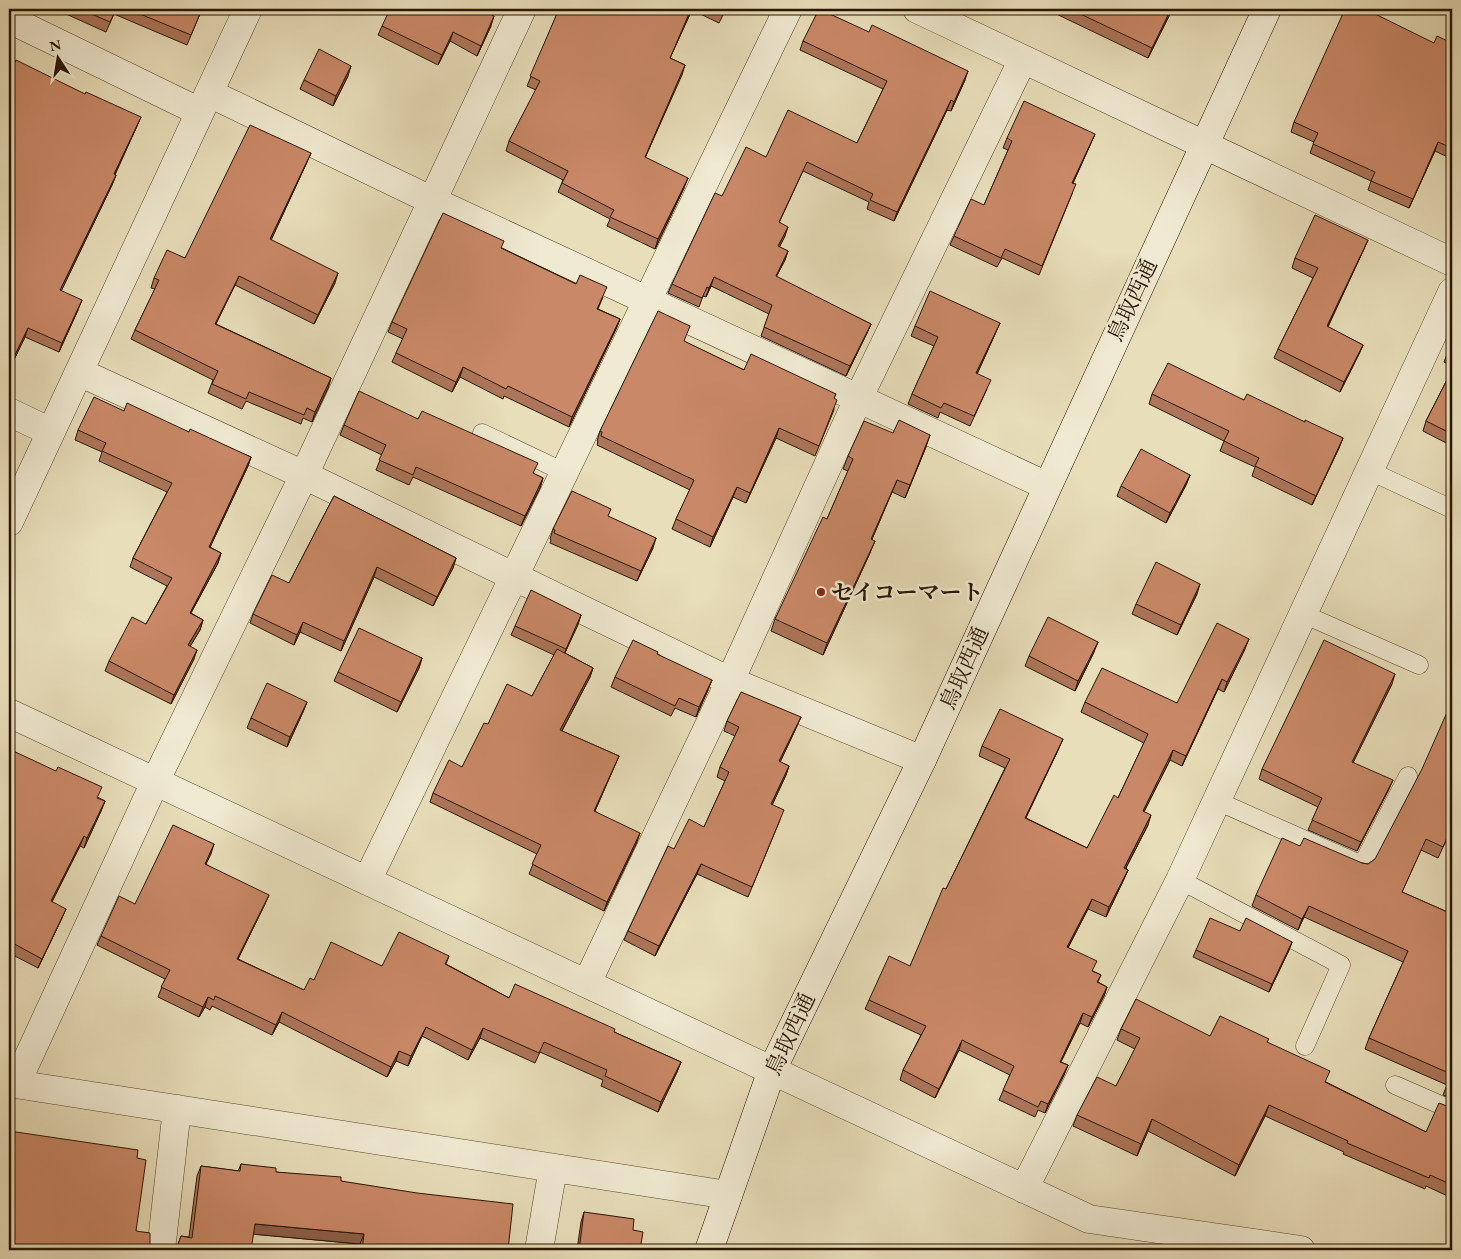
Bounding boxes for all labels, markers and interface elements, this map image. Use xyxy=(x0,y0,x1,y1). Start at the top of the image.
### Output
north arrow xyxy=(32,32,82,82)
text: N xyxy=(48,35,63,55)
street label: 鳥取西通 xyxy=(1100,254,1164,346)
place label: セイコーマート xyxy=(831,578,983,607)
marker: セイコーマート xyxy=(815,586,827,598)
street label: 鳥取西通 xyxy=(933,622,995,714)
street label: 鳥取西通 xyxy=(758,988,822,1080)

